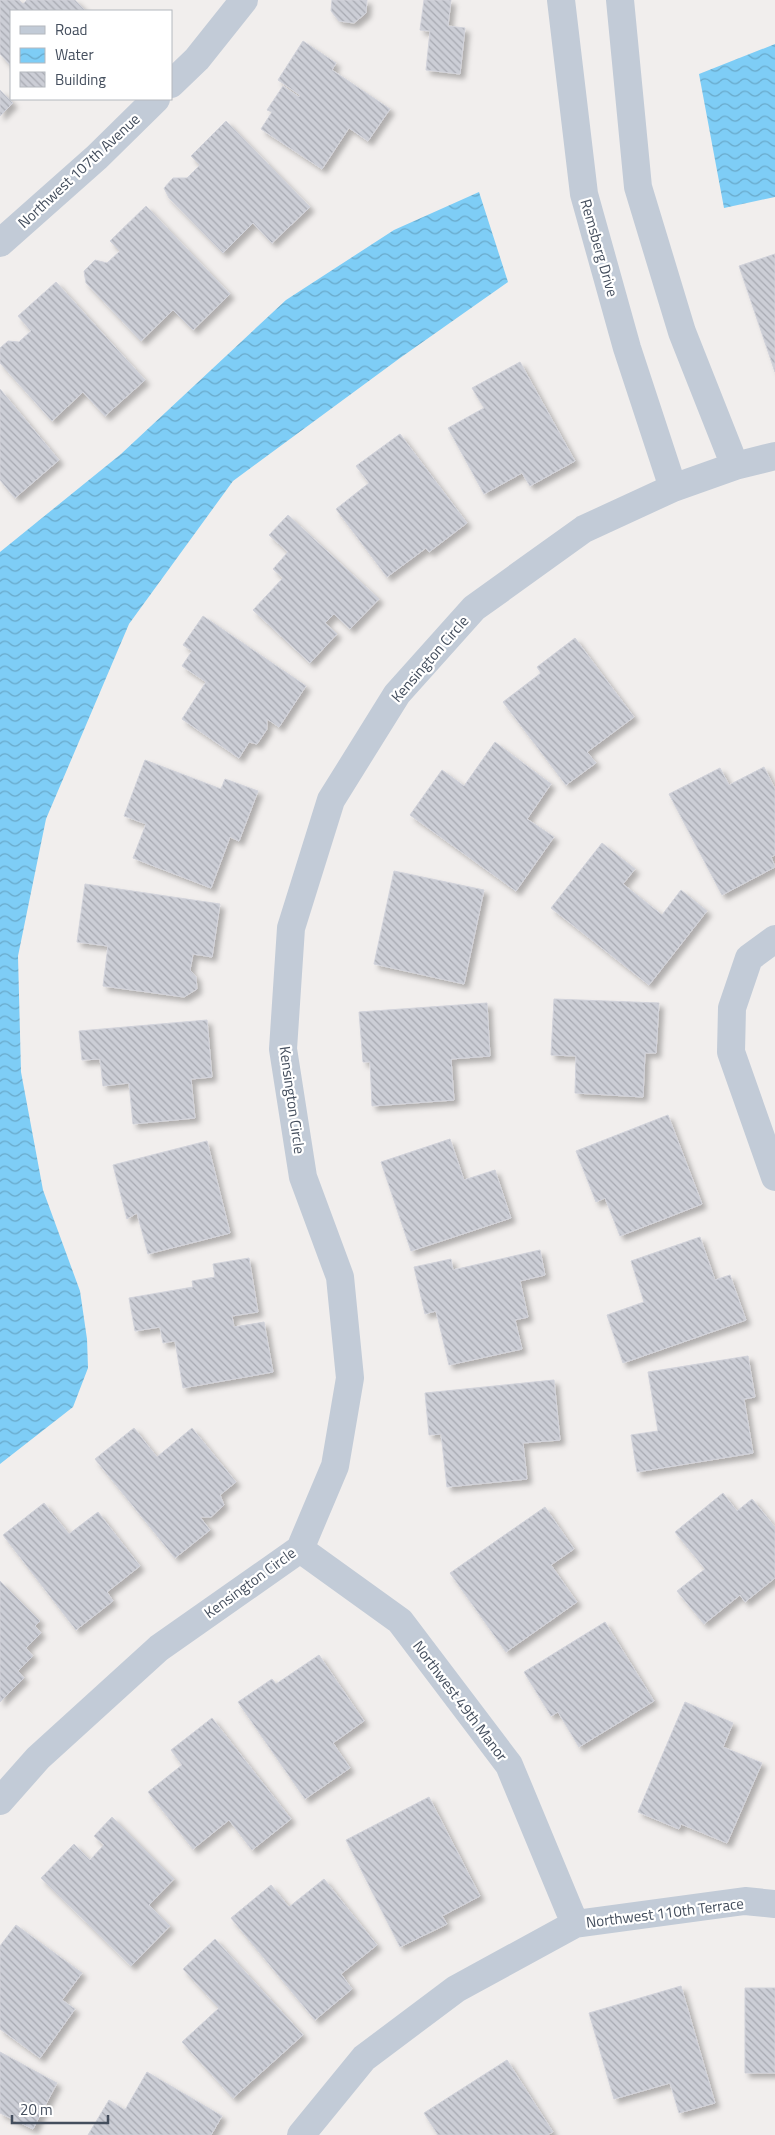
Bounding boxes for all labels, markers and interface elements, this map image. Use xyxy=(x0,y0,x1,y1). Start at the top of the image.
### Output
legend xyxy=(10,10,172,100)
text: Road xyxy=(55,18,87,41)
text: Water xyxy=(55,43,94,66)
text: Building xyxy=(55,68,106,91)
street label: Northwest 107th Avenue xyxy=(12,108,145,233)
street label: Remsberg Drive xyxy=(575,196,624,299)
street label: Kensington Circle xyxy=(385,610,474,707)
street label: Kensington Circle xyxy=(274,1045,311,1155)
street label: Kensington Circle xyxy=(199,1541,300,1624)
street label: Northwest 49th Manor xyxy=(407,1636,513,1766)
street label: Northwest 110th Terrace xyxy=(585,1891,745,1934)
scale bar xyxy=(12,2092,109,2124)
text: 20 m xyxy=(20,2098,53,2121)

